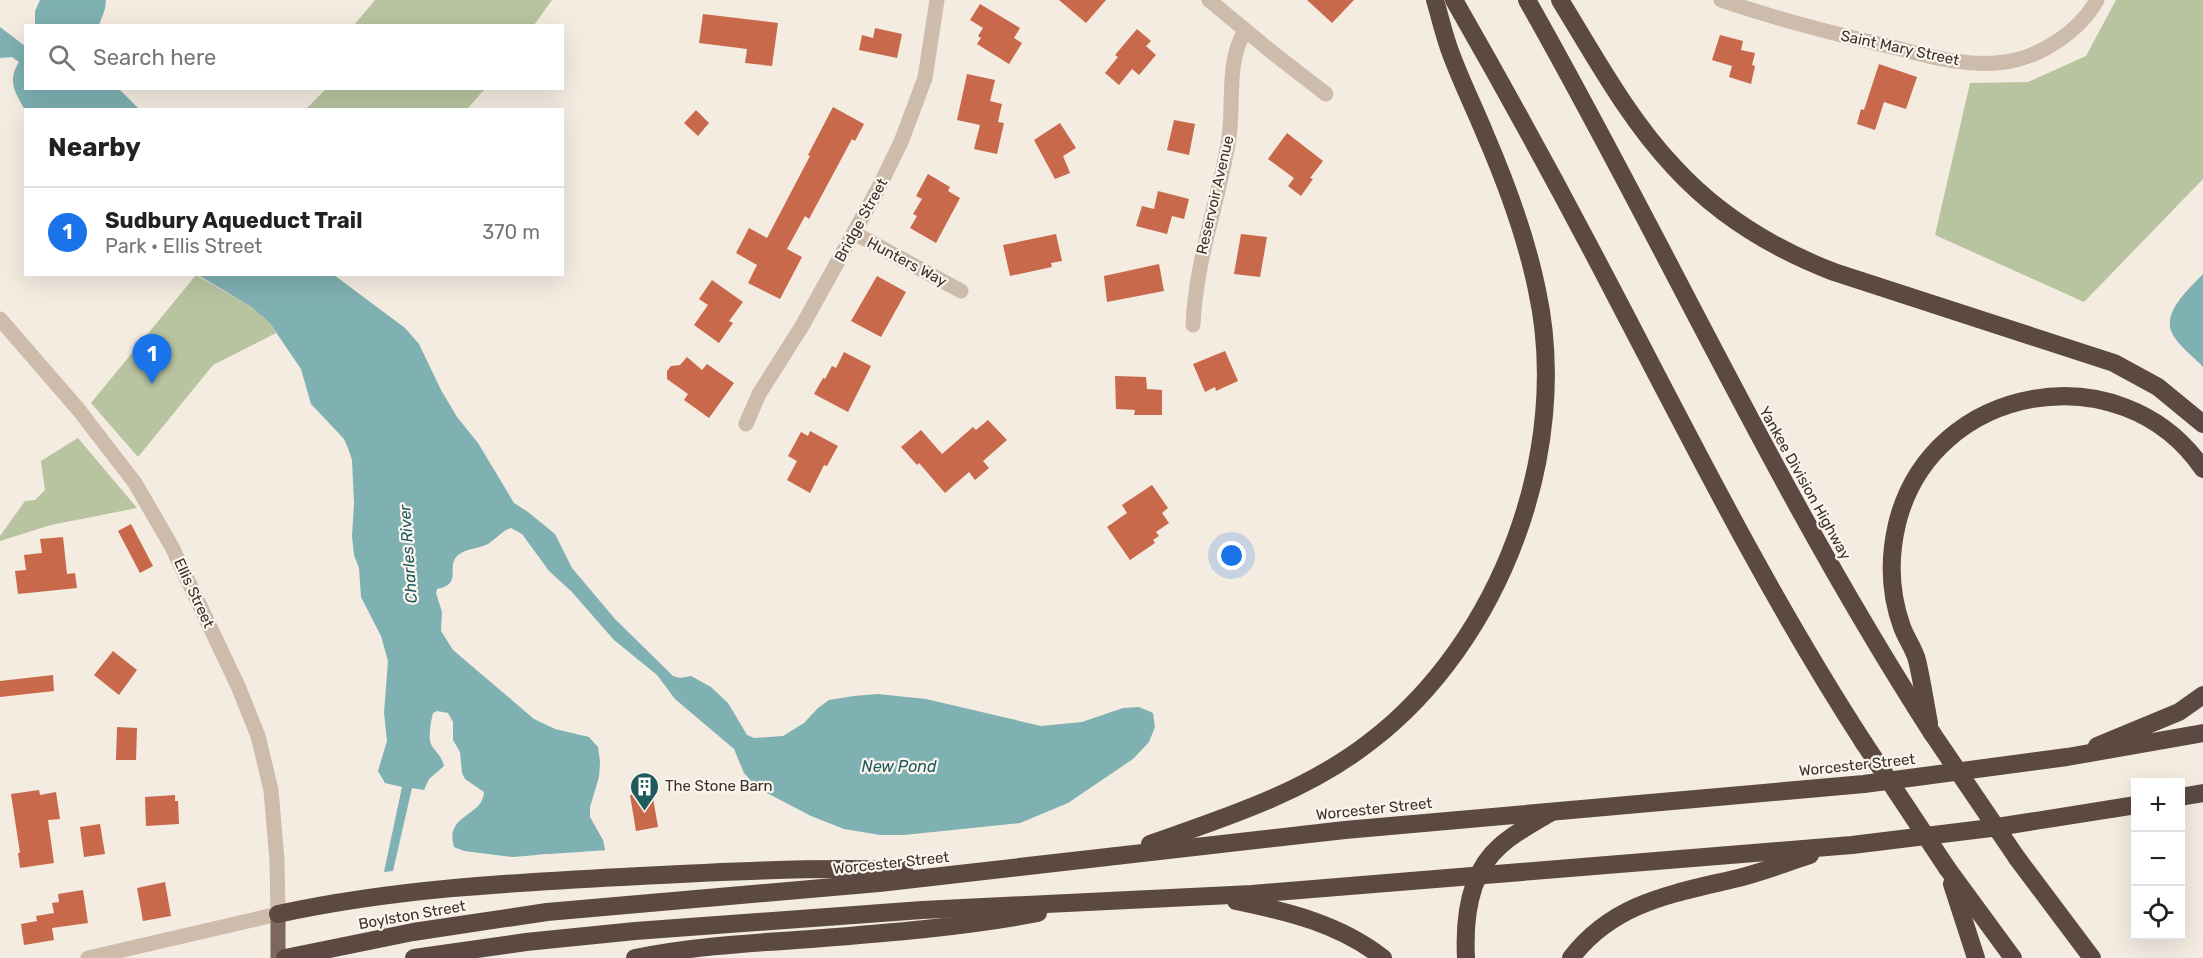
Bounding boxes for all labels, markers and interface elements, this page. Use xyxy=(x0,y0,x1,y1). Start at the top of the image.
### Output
search box xyxy=(24,24,564,90)
street label: Saint Mary Street xyxy=(1839,27,1961,69)
icon: search xyxy=(45,41,78,74)
text: Search here xyxy=(93,44,216,71)
text: Nearby xyxy=(48,132,141,163)
street label: Reservoir Avenue xyxy=(1193,134,1237,256)
street label: Bridge Street xyxy=(831,175,891,265)
text: Sudbury Aqueduct Trail xyxy=(105,207,362,234)
text: 1 xyxy=(63,220,72,244)
text: 370 m xyxy=(482,220,540,244)
street label: Hunters Way xyxy=(864,233,950,291)
text: Park · Ellis Street xyxy=(105,234,262,258)
pin: 1 xyxy=(132,334,172,384)
street label: Yankee Division Highway xyxy=(1755,403,1855,563)
water label: Charles River xyxy=(395,503,421,604)
your location xyxy=(1217,541,1246,570)
street label: Ellis Street xyxy=(170,555,218,631)
street label: Worcester Street xyxy=(1798,750,1916,780)
water label: New Pond xyxy=(862,757,937,776)
building icon: The Stone Barn xyxy=(628,770,660,812)
place label: The Stone Barn xyxy=(665,777,773,795)
map controls xyxy=(2131,778,2185,940)
button: + xyxy=(2131,778,2185,832)
street label: Worcester Street xyxy=(1315,794,1433,824)
button: − xyxy=(2131,832,2185,886)
street label: Worcester Street xyxy=(832,848,950,878)
button: locate xyxy=(2131,886,2185,940)
street label: Boylston Street xyxy=(357,897,467,933)

